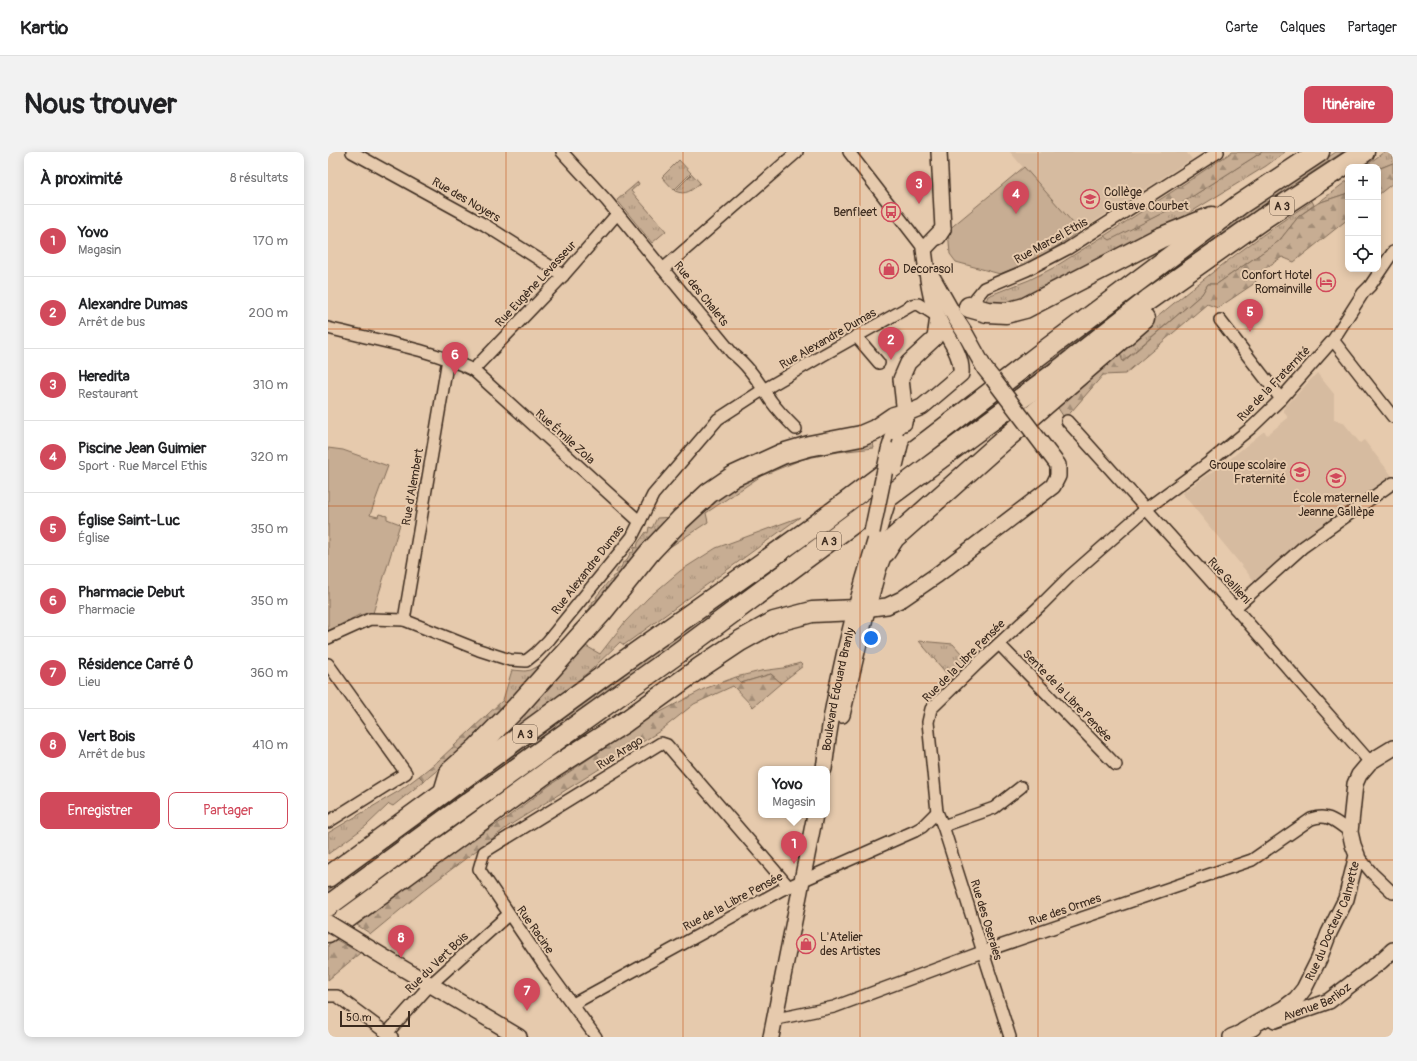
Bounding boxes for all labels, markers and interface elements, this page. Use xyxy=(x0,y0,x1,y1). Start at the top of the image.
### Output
text: Kartio xyxy=(20,16,68,40)
text: Carte xyxy=(1225,19,1258,36)
text: Calques xyxy=(1280,19,1325,36)
text: Partager xyxy=(1347,19,1397,36)
button: Itinéraire xyxy=(1304,86,1393,123)
text: Nous trouver xyxy=(24,87,177,122)
map controls xyxy=(1345,164,1381,272)
button: + xyxy=(1345,164,1381,200)
text: À proximité xyxy=(40,168,123,189)
text: 8 résultats xyxy=(230,170,288,186)
pin: 3 xyxy=(906,171,932,204)
street label: Rue des Noyers xyxy=(429,174,503,226)
pin: 4 xyxy=(1003,181,1029,214)
place label: Collège Gustave Courbet xyxy=(1104,185,1189,214)
school or university icon: Collège Gustave Courbet xyxy=(1079,188,1101,210)
road number: A 3 xyxy=(1270,197,1294,215)
button: − xyxy=(1345,200,1381,236)
bus stop icon: Benfleet xyxy=(880,201,902,223)
place label: Benfleet xyxy=(833,205,877,220)
street label: Rue Marcel Ethis xyxy=(1012,214,1091,267)
text: Yovo xyxy=(78,223,108,242)
text: 1 xyxy=(50,233,56,249)
text: 170 m xyxy=(253,233,288,249)
button: locate xyxy=(1345,236,1381,272)
street label: Rue Eugène Levasseur xyxy=(492,237,580,330)
text: Magasin xyxy=(78,242,121,258)
shop icon: Decorasol xyxy=(878,258,900,280)
street label: Rue des Chalets xyxy=(670,259,732,330)
place label: Decorasol xyxy=(903,262,954,277)
place label: Confort Hotel Romainville xyxy=(1242,268,1312,297)
hotel icon: Confort Hotel Romainville xyxy=(1315,271,1337,293)
text: Alexandre Dumas xyxy=(78,295,188,314)
pin: 5 xyxy=(1237,299,1263,332)
text: 2 xyxy=(49,305,57,321)
text: 200 m xyxy=(249,305,288,321)
street label: Rue Alexandre Dumas xyxy=(777,305,880,373)
text: Arrêt de bus xyxy=(78,314,145,330)
pin: 2 xyxy=(878,327,904,360)
pin: 6 xyxy=(442,342,468,375)
street label: Rue de la Fraternité xyxy=(1234,343,1314,425)
text: Heredita xyxy=(78,367,130,386)
text: 3 xyxy=(49,377,57,393)
text: 310 m xyxy=(252,377,288,393)
text: Restaurant xyxy=(78,386,138,402)
street label: Rue Émile Zola xyxy=(532,406,599,468)
text: Piscine Jean Guimier xyxy=(78,439,206,458)
street label: Rue d'Alembert xyxy=(399,447,427,527)
text: 4 xyxy=(49,449,57,465)
text: 320 m xyxy=(250,449,288,465)
text: Sport · Rue Marcel Ethis xyxy=(78,458,207,474)
place label: Groupe scolaire Fraternité xyxy=(1209,458,1286,487)
school or university icon: Groupe scolaire Fraternité xyxy=(1289,461,1311,483)
school or university icon: École maternelle Jeanne Gallèpe xyxy=(1325,467,1347,489)
place label: École maternelle Jeanne Gallèpe xyxy=(1293,490,1379,520)
text: Église Saint-Luc xyxy=(78,511,180,530)
text: 5 xyxy=(49,521,57,537)
text: 350 m xyxy=(250,521,288,537)
street label: Rue Alexandre Dumas xyxy=(549,522,628,618)
text: Église xyxy=(78,530,109,546)
road number: A 3 xyxy=(817,532,841,550)
street label: Rue Gallieni xyxy=(1204,555,1254,607)
text: Pharmacie Debut xyxy=(78,583,185,602)
text: 6 xyxy=(49,593,57,609)
text: 350 m xyxy=(250,593,288,609)
text: Pharmacie xyxy=(78,602,135,618)
street label: Rue de la Libre Pensée xyxy=(919,616,1009,706)
street label: Boulevard Édouard Branly xyxy=(819,626,858,752)
your location xyxy=(861,628,881,648)
street label: Sente de la Libre Pensée xyxy=(1019,647,1115,745)
text: Résidence Carré Ô xyxy=(78,655,194,674)
text: 7 xyxy=(50,665,56,681)
text: 360 m xyxy=(250,665,288,681)
text: Lieu xyxy=(78,674,101,690)
road number: A 3 xyxy=(513,725,537,743)
text: Vert Bois xyxy=(78,727,135,746)
street label: Rue Arago xyxy=(594,733,646,773)
text: 8 xyxy=(50,737,56,753)
text: 410 m xyxy=(252,737,288,753)
text: Arrêt de bus xyxy=(78,746,145,762)
popup xyxy=(758,766,830,818)
text: Yovo xyxy=(772,775,803,794)
button: Enregistrer xyxy=(40,792,160,829)
button: Partager xyxy=(168,792,288,829)
text: Magasin xyxy=(772,794,816,810)
pin: 1 xyxy=(781,831,807,864)
street label: Rue du Docteur Calmette xyxy=(1302,860,1363,983)
street label: Rue de la Libre Pensée xyxy=(680,869,786,935)
street label: Rue des Oseraies xyxy=(967,878,1006,963)
street label: Rue des Ormes xyxy=(1027,890,1104,929)
street label: Rue Racine xyxy=(513,903,557,957)
pin: 8 xyxy=(388,925,414,958)
street label: Rue du Vert Bois xyxy=(402,929,472,997)
place label: L'Atelier des Artistes xyxy=(820,930,881,959)
shop icon: L'Atelier des Artistes xyxy=(795,933,817,955)
pin: 7 xyxy=(514,978,540,1011)
street label: Avenue Berlioz xyxy=(1281,979,1354,1024)
scale bar xyxy=(340,1009,410,1028)
text: 50 m xyxy=(346,1011,372,1024)

